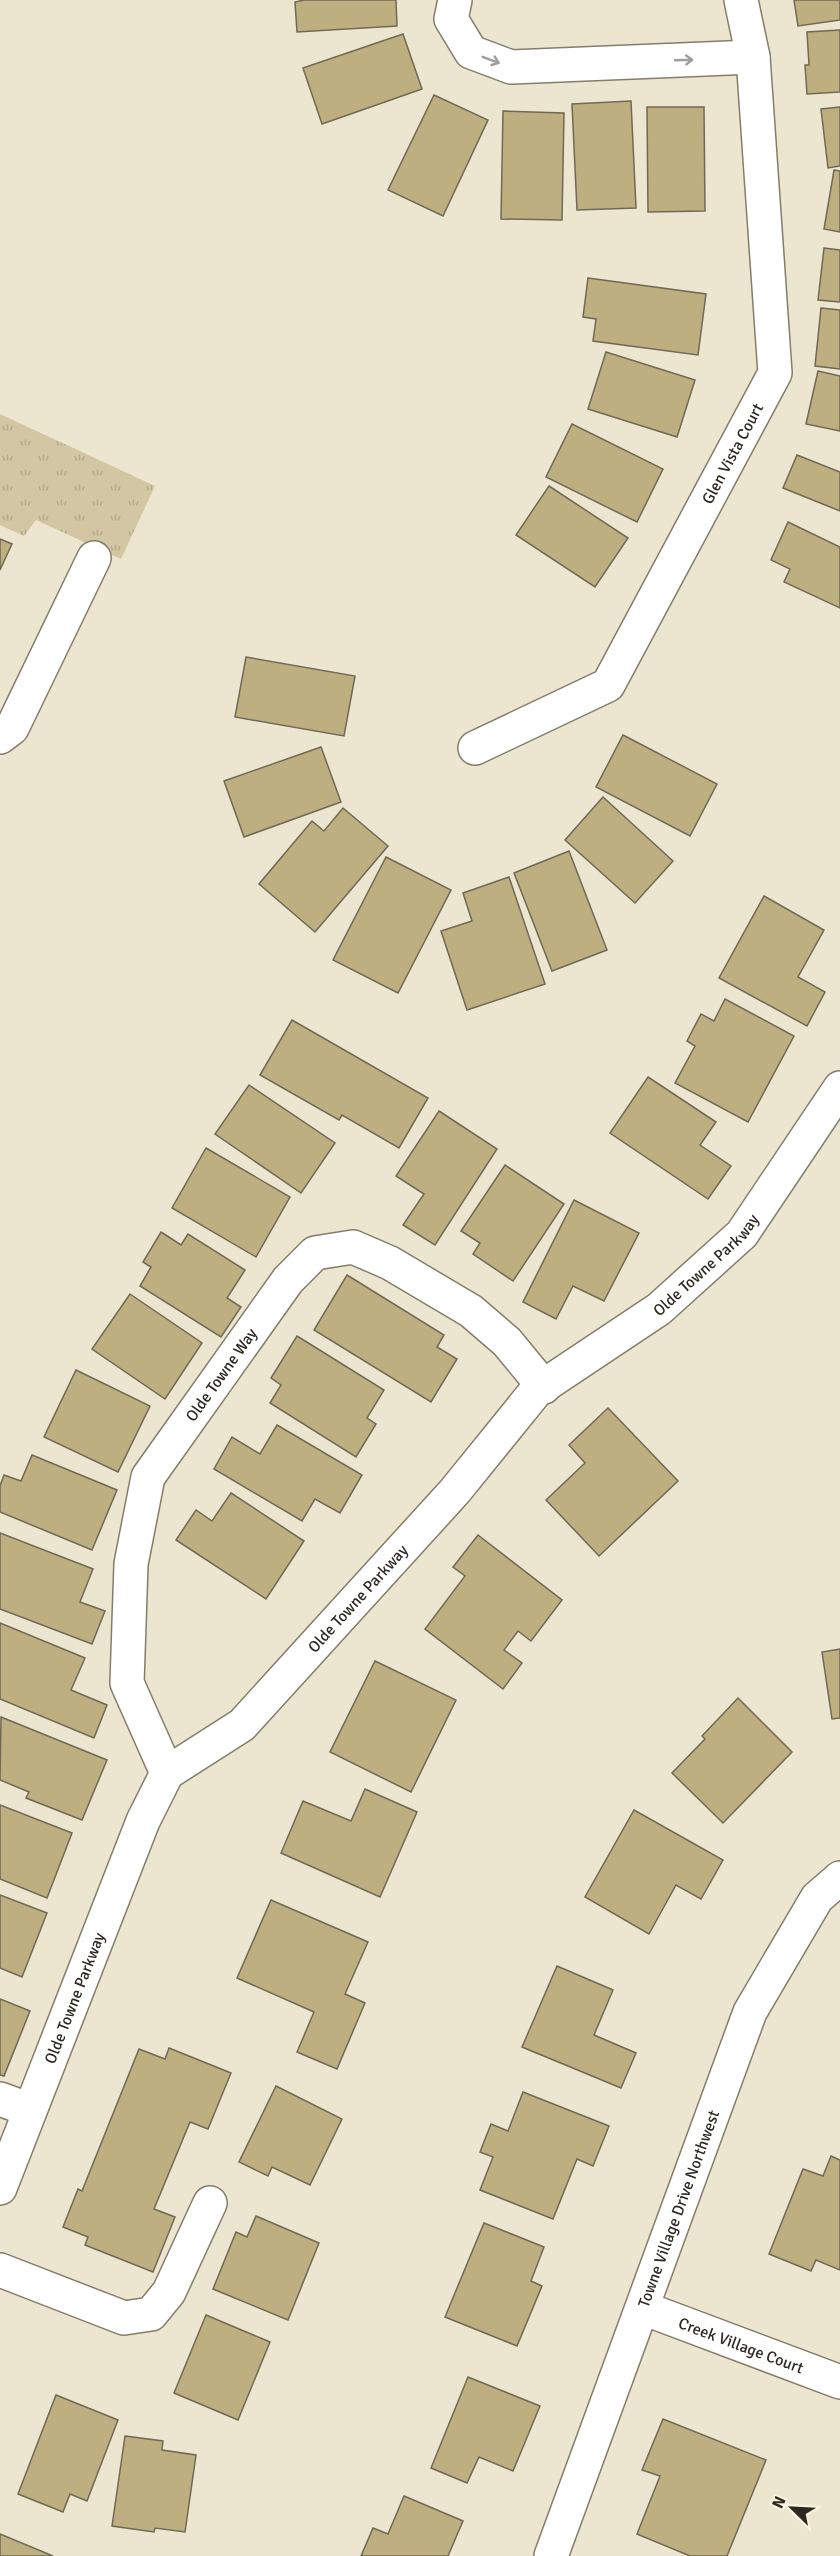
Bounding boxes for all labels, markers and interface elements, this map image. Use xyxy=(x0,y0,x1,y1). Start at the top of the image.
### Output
one-way arrow xyxy=(481,55,500,66)
one-way arrow xyxy=(674,55,694,66)
street label: Glen Vista Court xyxy=(698,400,768,508)
street label: Olde Towne Parkway xyxy=(649,1210,764,1321)
street label: Olde Towne Way xyxy=(182,1324,262,1426)
street label: Olde Towne Parkway xyxy=(304,1540,413,1657)
street label: Olde Towne Parkway xyxy=(40,1929,110,2067)
street label: Towne Village Drive Northwest xyxy=(634,2107,724,2310)
street label: Creek Village Court xyxy=(676,2313,807,2379)
north arrow xyxy=(762,2478,822,2538)
text: N xyxy=(768,2493,791,2511)

